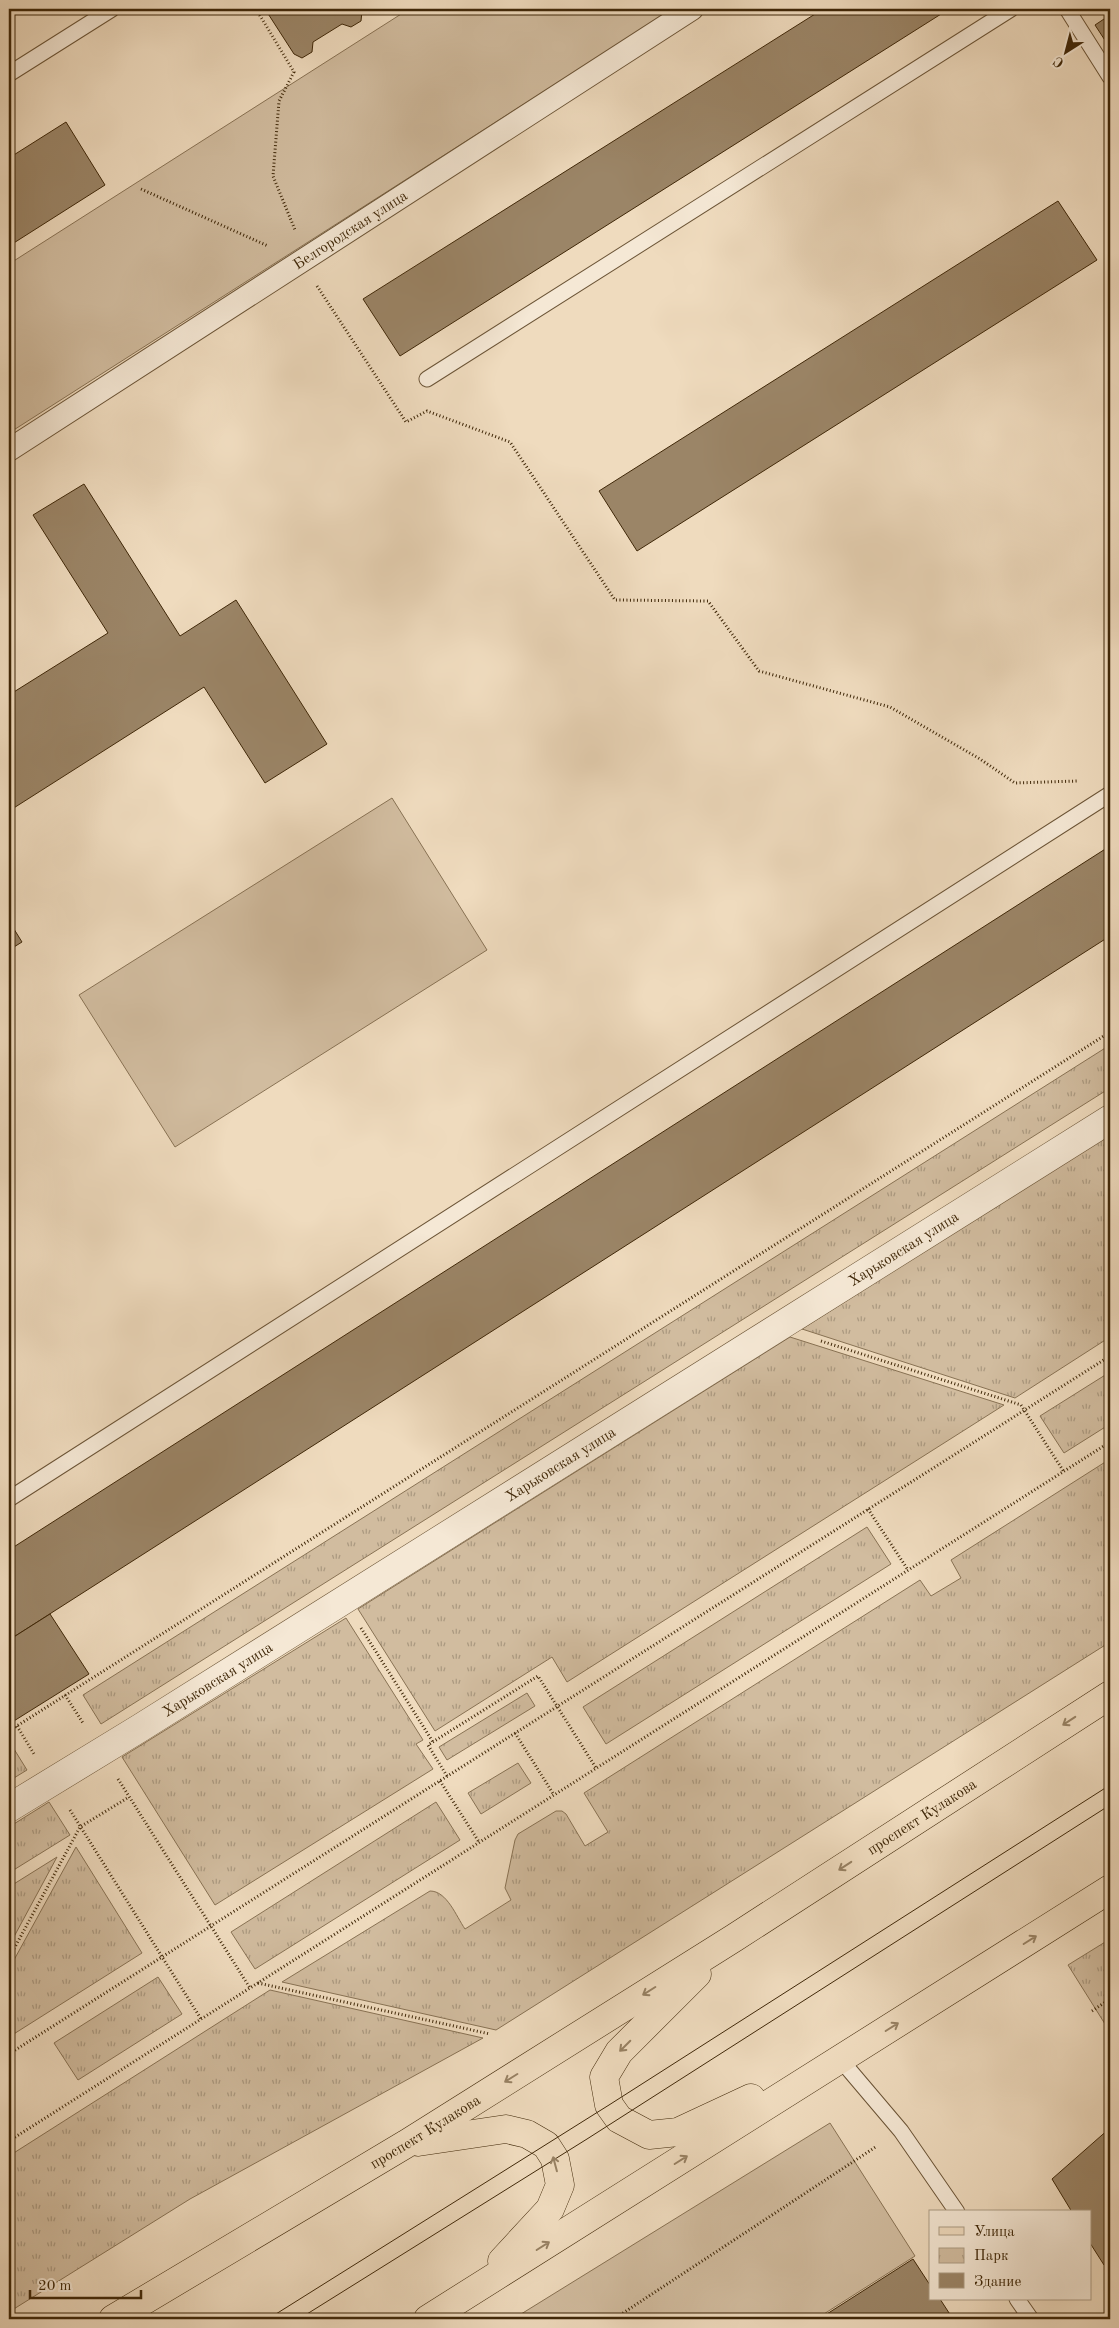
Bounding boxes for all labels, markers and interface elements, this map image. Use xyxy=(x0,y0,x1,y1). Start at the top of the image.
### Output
north arrow xyxy=(1042,28,1092,78)
text: С xyxy=(1051,53,1067,70)
street label: Белгородская улица xyxy=(291,189,411,273)
street label: Харьковская улица xyxy=(847,1210,962,1290)
street label: Харьковская улица xyxy=(504,1425,619,1505)
street label: Харьковская улица xyxy=(161,1640,276,1721)
one-way arrow xyxy=(1063,1716,1077,1726)
street label: проспект Кулакова xyxy=(865,1777,980,1859)
one-way arrow xyxy=(838,1862,852,1872)
one-way arrow xyxy=(1022,1935,1036,1945)
one-way arrow xyxy=(642,1987,656,1997)
one-way arrow xyxy=(885,2021,899,2031)
one-way arrow xyxy=(619,2040,631,2052)
one-way arrow xyxy=(505,2073,519,2083)
street label: проспект Кулакова xyxy=(368,2093,484,2173)
one-way arrow xyxy=(673,2154,687,2164)
one-way arrow xyxy=(550,2157,559,2173)
legend xyxy=(929,2210,1092,2300)
text: Улица xyxy=(974,2225,1015,2240)
one-way arrow xyxy=(536,2241,550,2251)
text: Парк xyxy=(974,2249,1009,2264)
scale bar xyxy=(30,2268,141,2300)
text: Здание xyxy=(974,2275,1021,2290)
text: 20 m xyxy=(38,2279,72,2294)

